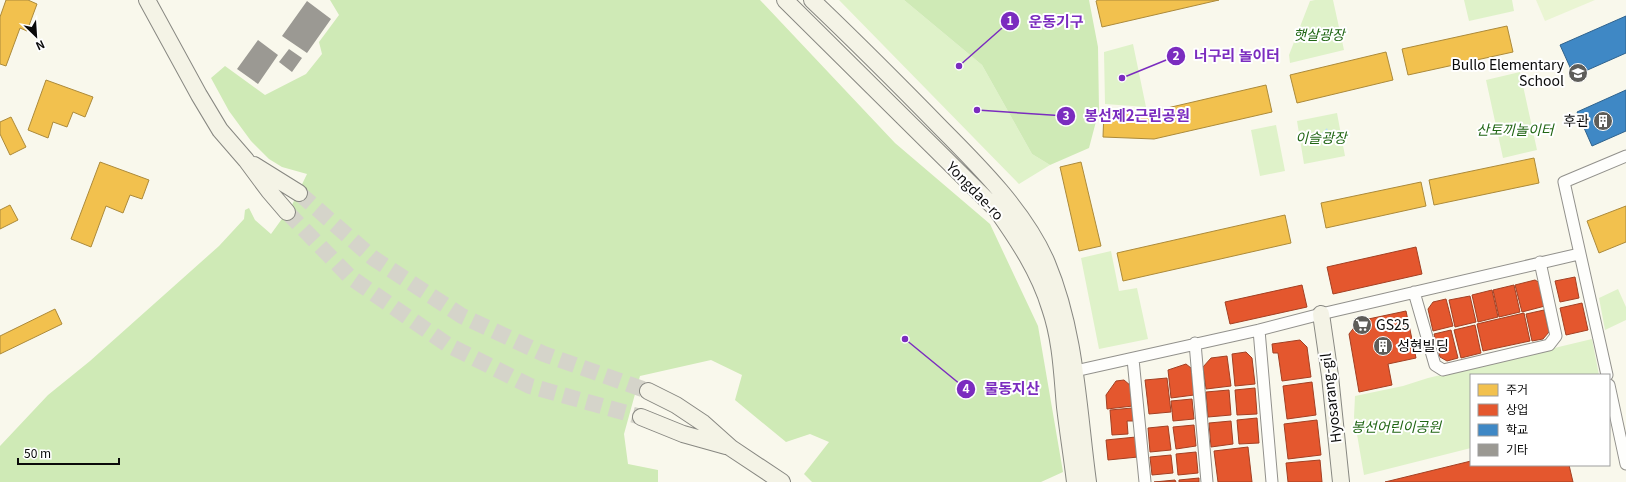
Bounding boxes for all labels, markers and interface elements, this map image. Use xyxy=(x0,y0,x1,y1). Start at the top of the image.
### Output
callout: 운동기구 xyxy=(1000,8,1091,35)
text: 운동기구 xyxy=(1028,10,1084,31)
text: 1 xyxy=(1006,11,1014,28)
north arrow xyxy=(16,16,56,56)
park label: 햇살광장 xyxy=(1293,24,1347,44)
text: N xyxy=(34,37,48,55)
callout: 너구리 놀이터 xyxy=(1166,42,1289,69)
text: 너구리 놀이터 xyxy=(1194,44,1280,65)
text: 2 xyxy=(1172,46,1180,63)
place label: Bullo Elementary School xyxy=(1452,54,1565,90)
school or university icon: Bullo Elementary School xyxy=(1567,62,1589,84)
callout: 봉선제2근린공원 xyxy=(1056,102,1197,129)
text: 봉선제2근린공원 xyxy=(1084,104,1190,125)
text: 3 xyxy=(1062,106,1070,123)
place label: 후관 xyxy=(1563,110,1589,130)
building icon: 후관 xyxy=(1592,110,1614,132)
park label: 산토끼놀이터 xyxy=(1476,119,1556,139)
park label: 이슬광장 xyxy=(1295,127,1349,147)
street label: Yongdae-ro xyxy=(942,156,1009,224)
supermarket icon: GS25 xyxy=(1351,314,1373,336)
place label: GS25 xyxy=(1376,314,1410,334)
building icon: 성현빌딩 xyxy=(1372,335,1394,357)
place label: 성현빌딩 xyxy=(1397,335,1449,355)
street label: Hyosarang-gil xyxy=(1315,352,1345,444)
legend xyxy=(1470,374,1610,466)
callout: 물동지산 xyxy=(956,375,1047,402)
text: 물동지산 xyxy=(984,377,1040,398)
text: 4 xyxy=(962,379,970,396)
text: 주거 xyxy=(1506,380,1528,397)
text: 상업 xyxy=(1506,400,1528,417)
park label: 봉선어린이공원 xyxy=(1351,416,1442,436)
text: 학교 xyxy=(1506,420,1528,437)
scale bar xyxy=(18,440,119,466)
text: 기타 xyxy=(1506,440,1528,457)
text: 50 m xyxy=(24,444,51,461)

